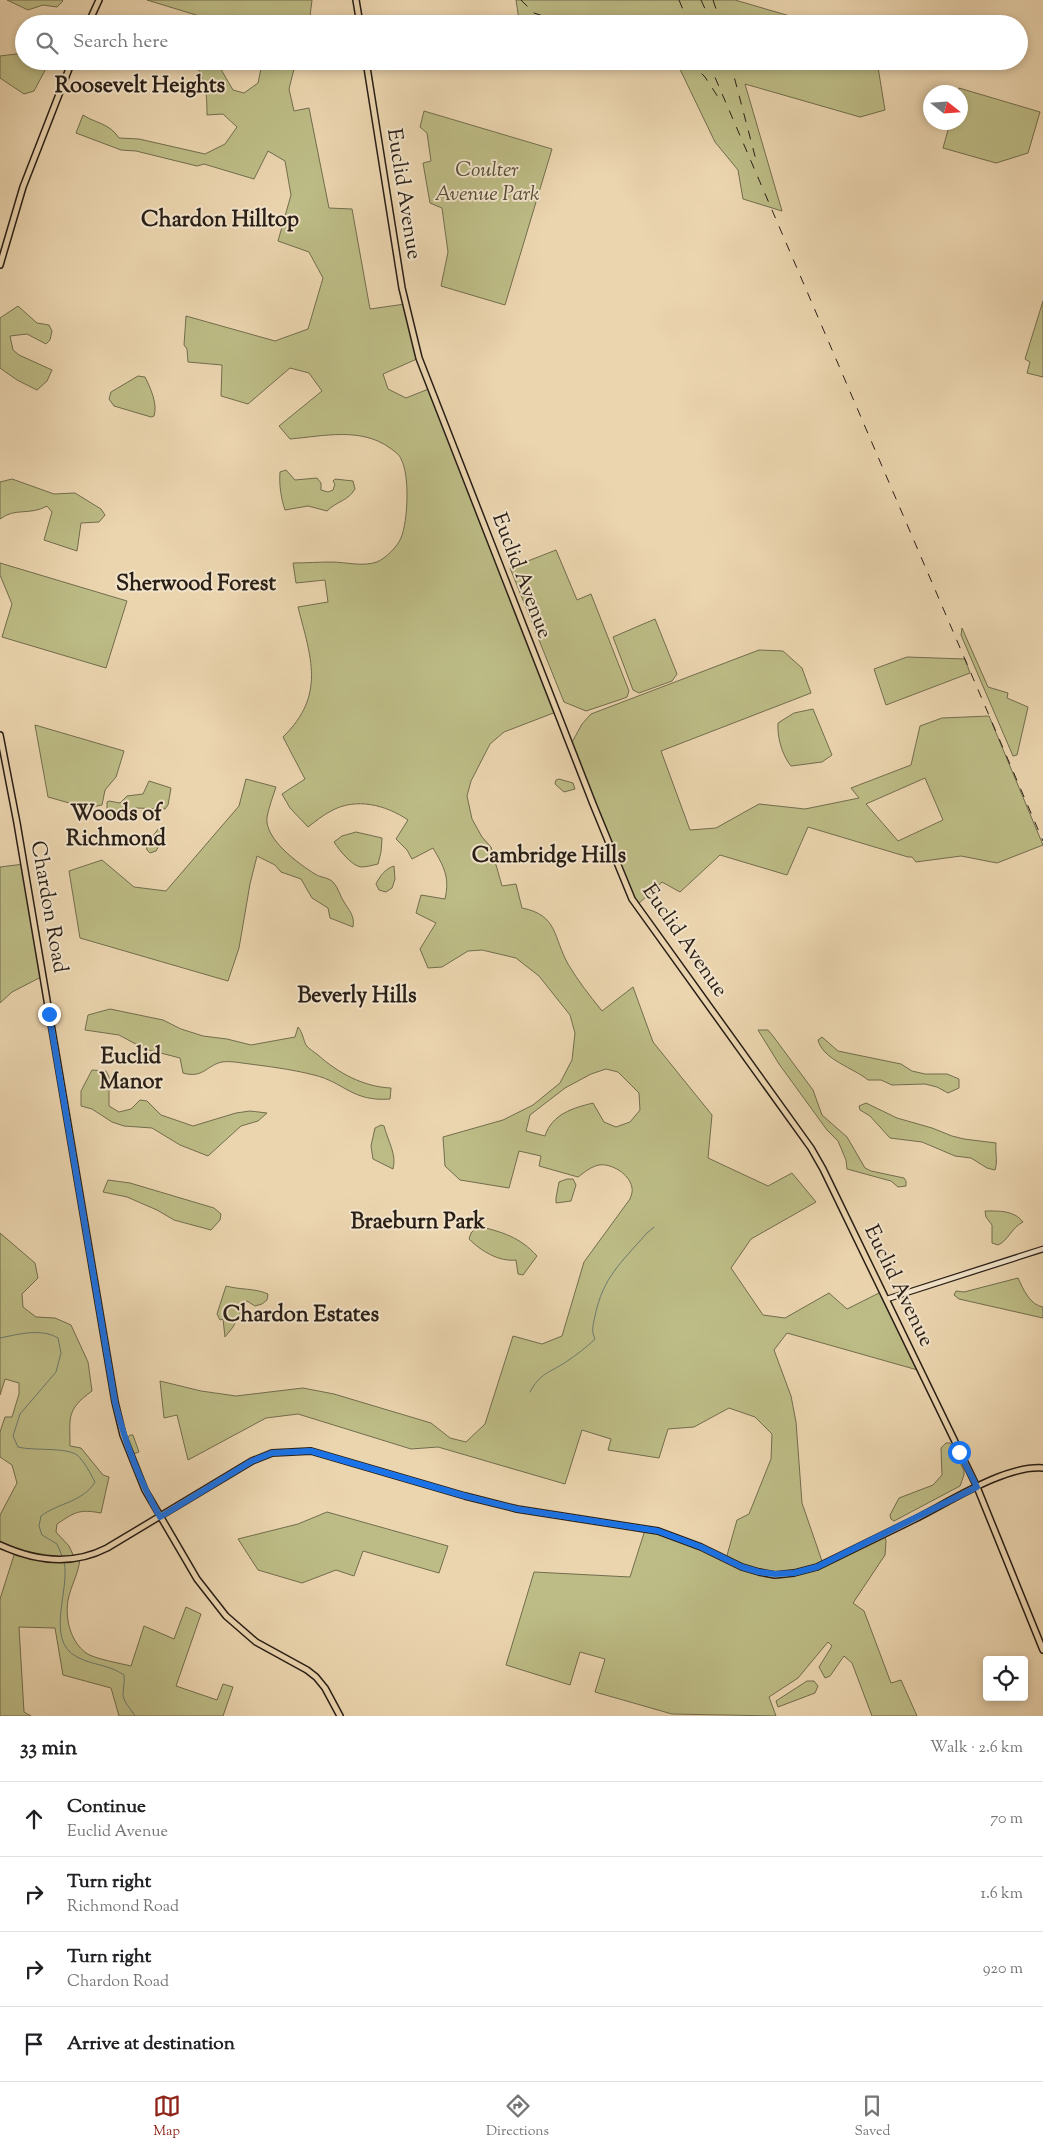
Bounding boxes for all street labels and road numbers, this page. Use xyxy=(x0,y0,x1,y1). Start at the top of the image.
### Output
street label: Euclid Avenue xyxy=(378,126,428,262)
street label: Euclid Avenue xyxy=(483,509,559,643)
street label: Chardon Road xyxy=(22,839,74,976)
street label: Euclid Avenue xyxy=(634,878,734,1004)
street label: Euclid Avenue xyxy=(855,1220,941,1352)

